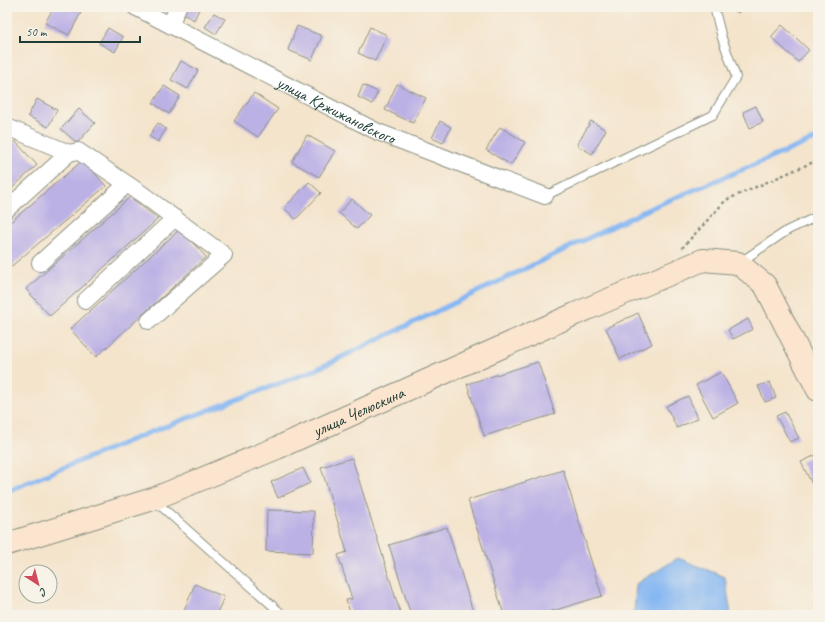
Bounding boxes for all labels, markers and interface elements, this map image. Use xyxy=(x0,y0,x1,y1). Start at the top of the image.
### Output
scale bar xyxy=(20,18,140,44)
text: 50 m xyxy=(26,24,48,40)
street label: улица Кржижановского xyxy=(272,71,400,149)
street label: улица Челюскина xyxy=(309,382,409,442)
north arrow xyxy=(18,564,58,604)
text: С xyxy=(36,585,50,600)

